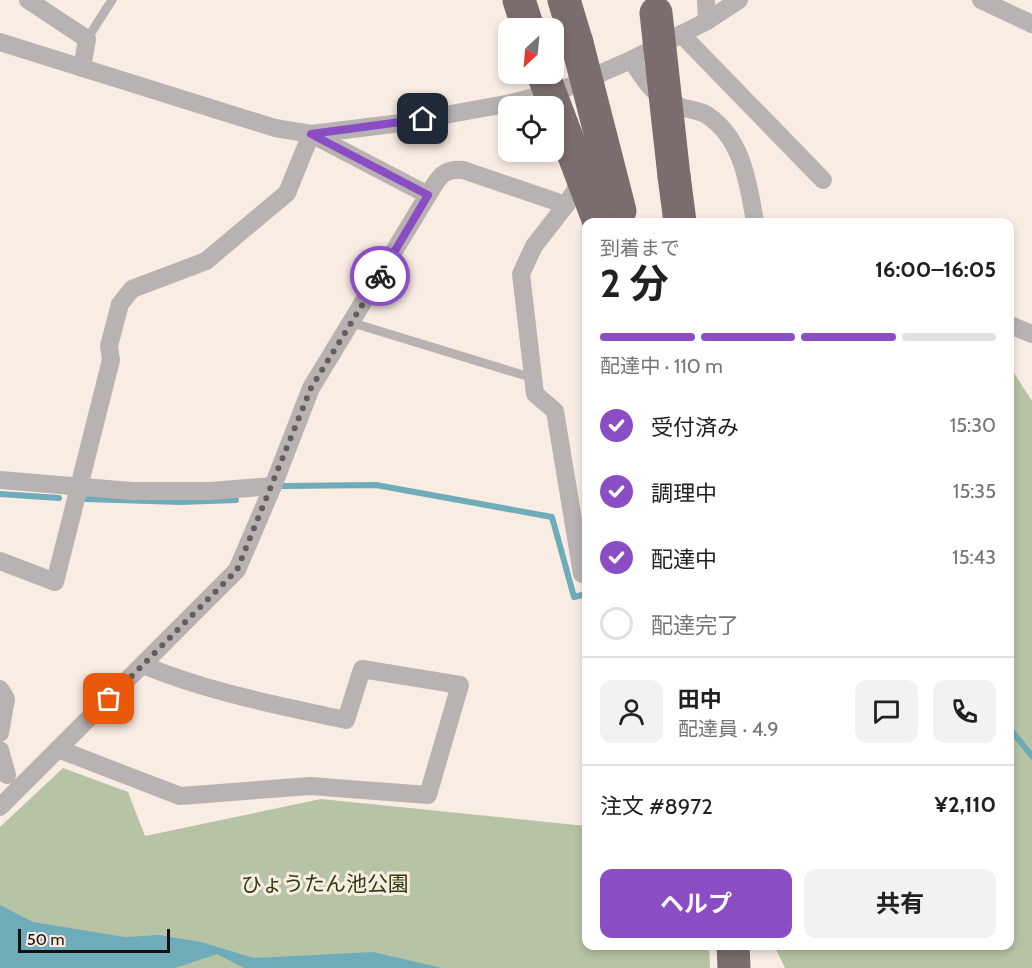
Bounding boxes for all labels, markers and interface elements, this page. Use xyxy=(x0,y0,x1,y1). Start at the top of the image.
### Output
north arrow xyxy=(498,18,564,84)
map controls xyxy=(498,18,564,162)
pin xyxy=(397,93,448,144)
button: locate xyxy=(498,96,564,162)
icon: home xyxy=(406,102,439,135)
text: 到着まで xyxy=(600,236,680,260)
courier xyxy=(350,246,410,306)
text: 16:00–16:05 xyxy=(875,256,996,283)
text: 2 分 xyxy=(600,259,668,307)
icon: bike xyxy=(364,260,397,293)
text: 配達中 · 110 m xyxy=(600,354,723,378)
icon: check xyxy=(600,409,633,442)
text: 15:30 xyxy=(950,413,996,437)
text: 受付済み xyxy=(651,414,739,441)
icon: check xyxy=(600,475,633,508)
text: 15:35 xyxy=(953,479,996,503)
text: 調理中 xyxy=(651,480,717,507)
icon: check xyxy=(600,541,633,574)
text: 15:43 xyxy=(952,545,996,569)
text: 配達中 xyxy=(651,546,717,573)
text: 配達完了 xyxy=(651,612,739,639)
pin xyxy=(83,673,134,724)
button: person xyxy=(600,680,663,743)
button: chat xyxy=(855,680,918,743)
button: phone xyxy=(933,680,996,743)
icon: bag xyxy=(92,682,125,715)
text: 田中 xyxy=(678,686,722,713)
text: 配達員 · 4.9 xyxy=(678,717,779,741)
text: ¥2,110 xyxy=(935,791,996,818)
text: 注文 #8972 xyxy=(600,793,713,820)
button: ヘルプ xyxy=(600,869,792,938)
button: 共有 xyxy=(804,869,996,938)
park label: ひょうたん池公園 xyxy=(241,871,409,896)
scale bar xyxy=(18,926,170,954)
text: 50 m xyxy=(27,930,64,949)

